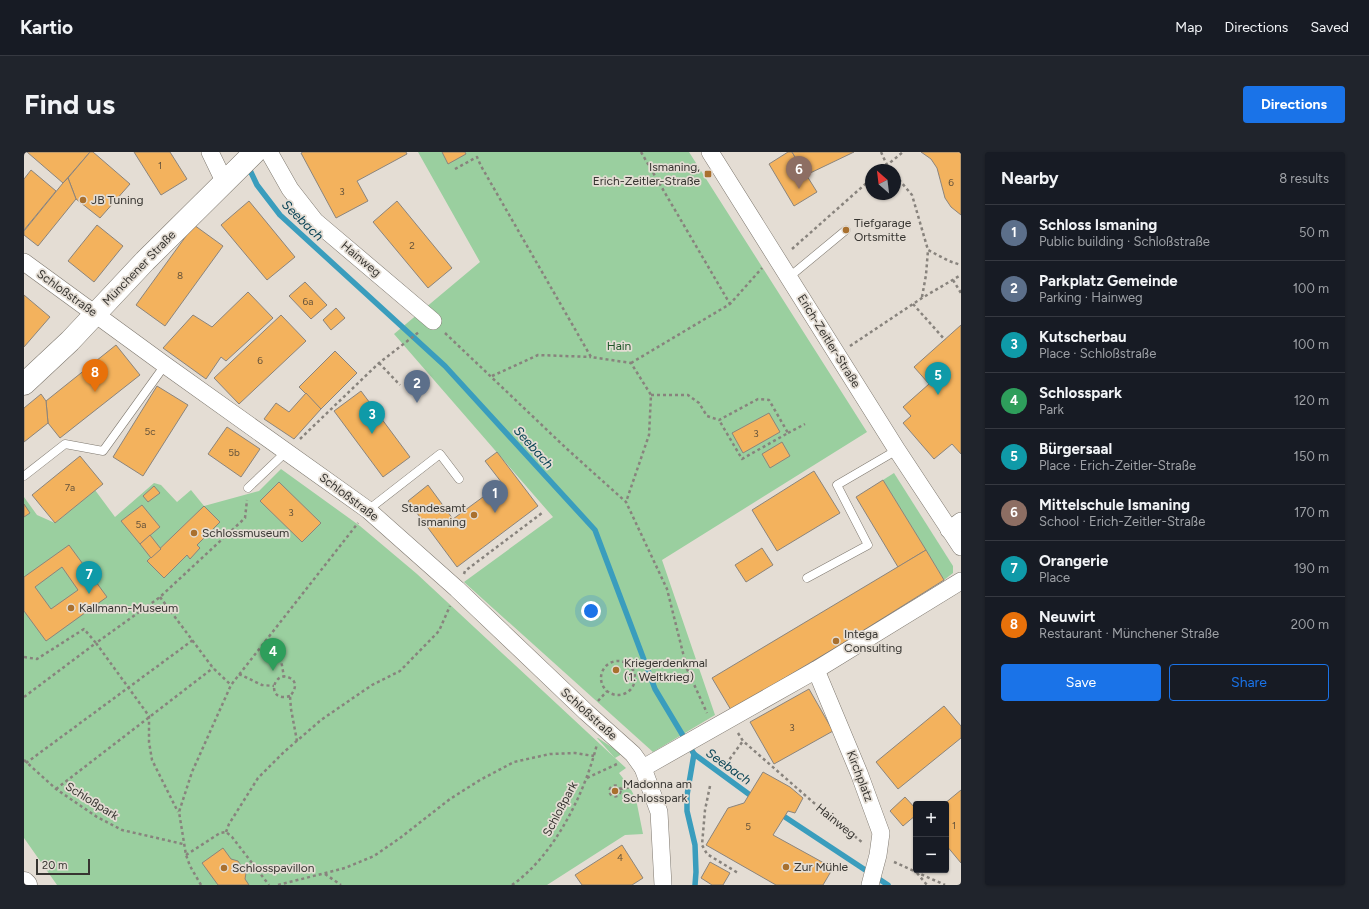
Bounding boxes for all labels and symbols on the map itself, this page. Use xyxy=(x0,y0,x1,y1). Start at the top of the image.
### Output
pin: 6 xyxy=(786,156,812,189)
house number: 1 xyxy=(158,159,162,172)
place label: Ismaning, Erich-Zeitler-Straße xyxy=(593,160,700,188)
north arrow xyxy=(865,164,901,200)
marker: Ismaning, Erich-Zeitler-Straße xyxy=(703,169,713,179)
house number: 6 xyxy=(948,176,954,189)
house number: 3 xyxy=(339,185,345,198)
place label: JB Tuning xyxy=(91,193,143,207)
marker: JB Tuning xyxy=(78,195,88,205)
water label: Seebach xyxy=(279,197,326,244)
place label: Tiefgarage Ortsmitte xyxy=(854,216,912,244)
marker: Tiefgarage Ortsmitte xyxy=(841,225,851,235)
street label: Münchener Straße xyxy=(100,227,179,308)
street label: Hainweg xyxy=(338,238,384,280)
house number: 2 xyxy=(409,239,415,252)
street label: Schloßstraße xyxy=(34,267,100,320)
house number: 8 xyxy=(177,269,183,282)
street label: Erich-Zeitler-Straße xyxy=(795,292,864,391)
house number: 6a xyxy=(303,295,313,308)
park label: Hain xyxy=(607,339,632,353)
house number: 6 xyxy=(257,354,263,367)
pin: 8 xyxy=(82,359,108,392)
pin: 5 xyxy=(925,362,951,395)
pin: 2 xyxy=(404,370,430,403)
pin: 3 xyxy=(359,401,385,434)
water label: Seebach xyxy=(511,423,557,472)
house number: 5c xyxy=(144,425,156,438)
house number: 3 xyxy=(753,427,759,440)
house number: 5b xyxy=(228,446,240,459)
street label: Schloßstraße xyxy=(317,470,382,524)
pin: 1 xyxy=(482,480,508,513)
house number: 7a xyxy=(65,481,75,494)
place label: Standesamt Ismaning xyxy=(401,501,466,529)
house number: 3 xyxy=(288,506,294,519)
marker: Standesamt Ismaning xyxy=(469,510,479,520)
house number: 5a xyxy=(136,518,146,531)
place label: Schlossmuseum xyxy=(202,526,289,540)
marker: Schlossmuseum xyxy=(189,528,199,538)
pin: 7 xyxy=(76,561,102,594)
place label: Kallmann-Museum xyxy=(79,601,178,615)
your location xyxy=(581,601,601,621)
marker: Kallmann-Museum xyxy=(66,603,76,613)
place label: Intega Consulting xyxy=(844,627,902,655)
marker: Intega Consulting xyxy=(831,636,841,646)
pin: 4 xyxy=(260,638,286,671)
place label: Kriegerdenkmal (1. Weltkrieg) xyxy=(624,656,707,684)
marker: Kriegerdenkmal (1. Weltkrieg) xyxy=(611,665,621,675)
street label: Schloßstraße xyxy=(558,685,620,743)
house number: 3 xyxy=(789,721,795,734)
water label: Seebach xyxy=(703,745,754,788)
street label: Kirchplatz xyxy=(844,748,876,804)
place label: Madonna am Schlosspark xyxy=(623,777,692,805)
street label: Schloßpark xyxy=(63,779,121,823)
street label: Schloßpark xyxy=(540,779,580,839)
marker: Madonna am Schlosspark xyxy=(610,786,620,796)
street label: Hainweg xyxy=(813,801,859,841)
house number: 1 xyxy=(952,819,956,832)
house number: 5 xyxy=(745,820,751,833)
house number: 4 xyxy=(617,851,623,864)
scale bar xyxy=(36,857,90,876)
place label: Zur Mühle xyxy=(794,860,849,874)
place label: Schlosspavillon xyxy=(232,861,315,875)
marker: Zur Mühle xyxy=(781,862,791,872)
marker: Schlosspavillon xyxy=(219,863,229,873)

